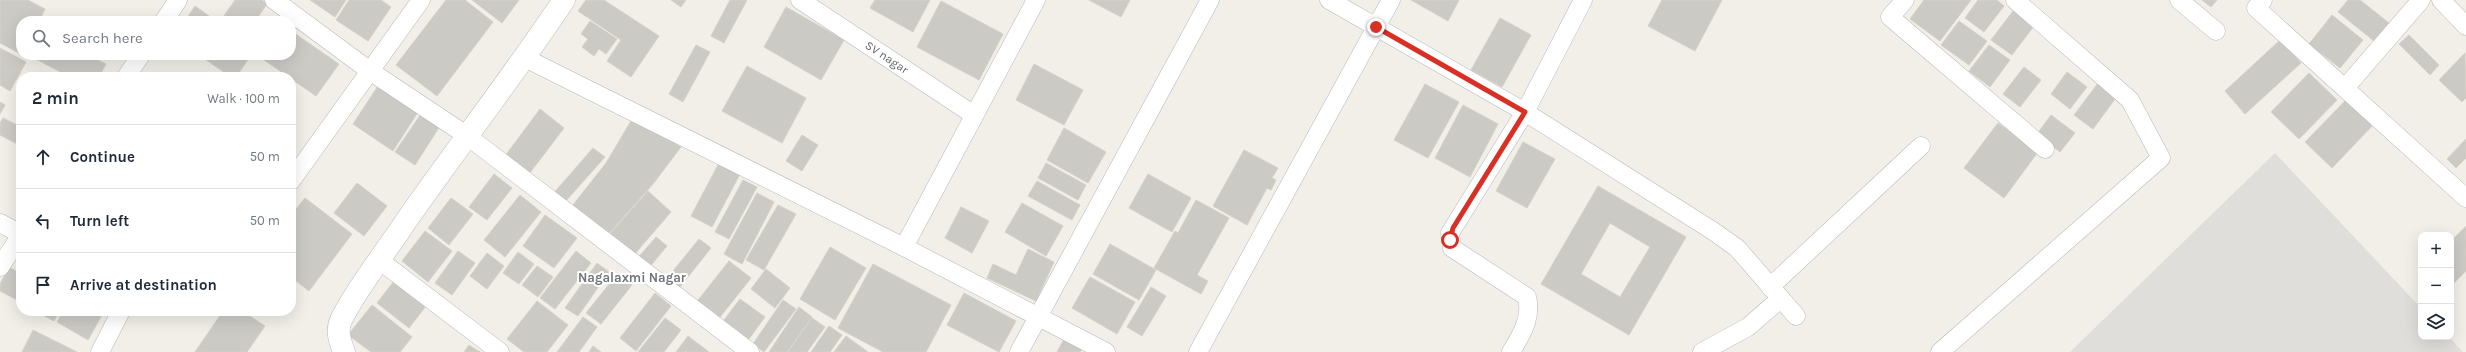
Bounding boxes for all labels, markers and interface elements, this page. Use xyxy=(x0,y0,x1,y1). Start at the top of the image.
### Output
search box xyxy=(16,16,296,60)
route end xyxy=(1367,18,1385,36)
icon: search xyxy=(30,27,52,49)
text: Search here xyxy=(62,29,143,47)
street label: SV nagar xyxy=(863,38,911,77)
text: 2 min xyxy=(32,88,79,108)
text: Walk · 100 m xyxy=(207,91,280,106)
icon: ahead xyxy=(32,146,54,168)
text: Continue xyxy=(70,148,135,166)
text: 50 m xyxy=(250,149,280,164)
icon: left xyxy=(32,210,54,232)
text: Turn left xyxy=(70,212,129,230)
text: 50 m xyxy=(250,213,280,228)
route start xyxy=(1441,231,1459,249)
map controls xyxy=(2418,232,2454,340)
button: + xyxy=(2418,232,2454,268)
button: − xyxy=(2418,268,2454,304)
district label: Nagalaxmi Nagar xyxy=(578,270,687,285)
icon: arrive xyxy=(32,274,54,296)
text: Arrive at destination xyxy=(70,276,217,294)
button: layers xyxy=(2418,304,2454,340)

